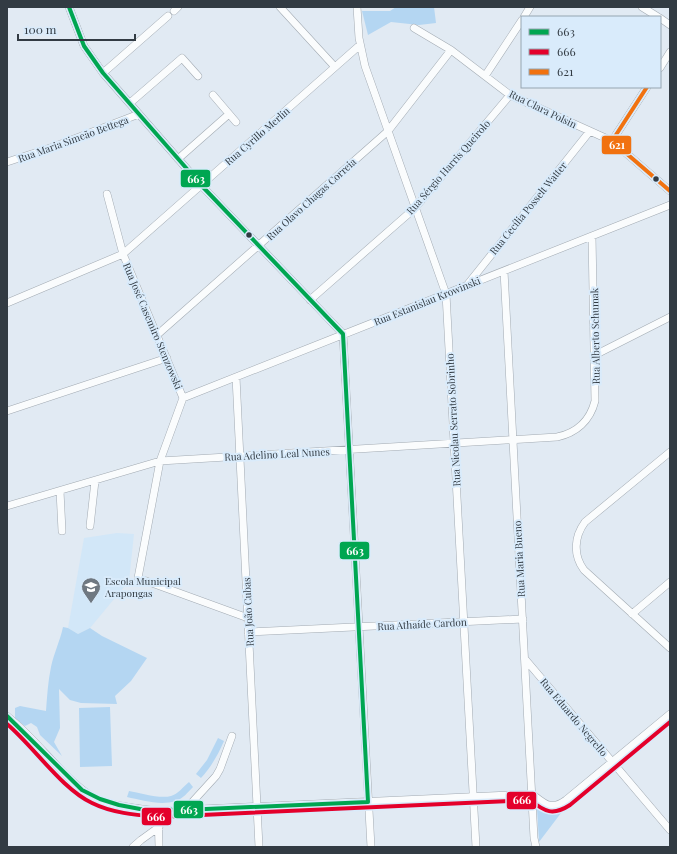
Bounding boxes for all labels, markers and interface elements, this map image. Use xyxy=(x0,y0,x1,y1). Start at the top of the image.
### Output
scale bar xyxy=(18,16,135,42)
legend xyxy=(521,16,661,88)
text: 100 m xyxy=(24,21,57,37)
text: 663 xyxy=(557,23,575,39)
text: 666 xyxy=(557,43,576,59)
text: 621 xyxy=(557,63,574,79)
street label: Rua Clara Polsin xyxy=(507,87,579,131)
street label: Rua Cyrillo Merlin xyxy=(221,104,293,168)
street label: Rua Maria Simeão Bettega xyxy=(16,113,130,165)
street label: Rua Sérgio Harris Queirolo xyxy=(403,116,493,217)
line badge: 621 xyxy=(601,135,632,155)
text: 621 xyxy=(609,137,625,152)
street label: Rua Olavo Chagas Correia xyxy=(263,155,359,243)
street label: Rua Cecília Posselt Watter xyxy=(486,158,570,257)
line badge: 663 xyxy=(180,169,211,188)
text: 663 xyxy=(187,171,205,186)
unlabelled marker xyxy=(651,174,661,184)
unlabelled marker xyxy=(244,230,254,240)
street label: Rua José Casemiro Stenzowski xyxy=(120,261,186,392)
street label: Rua Estanislau Krowinski xyxy=(372,273,483,329)
street label: Rua Alberto Schumak xyxy=(587,287,603,384)
street label: Rua Nicolau Serrato Sobrinho xyxy=(443,353,463,487)
street label: Rua Adelino Leal Nunes xyxy=(224,444,330,464)
street label: Rua Maria Bueno xyxy=(510,520,528,598)
line badge: 663 xyxy=(339,541,370,560)
text: 663 xyxy=(346,543,364,558)
place label: Escola Municipal Arapongas xyxy=(104,574,181,600)
school or university icon: Escola Municipal Arapongas xyxy=(80,576,102,604)
street label: Rua João Cubas xyxy=(239,577,257,647)
street label: Rua Athaíde Cardon xyxy=(377,615,467,633)
street label: Rua Eduardo Negrello xyxy=(537,675,611,759)
line badge: 666 xyxy=(506,791,537,810)
text: 666 xyxy=(513,792,531,807)
line badge: 663 xyxy=(173,800,204,819)
text: 663 xyxy=(180,802,198,817)
line badge: 666 xyxy=(141,807,172,826)
text: 666 xyxy=(147,809,165,824)

